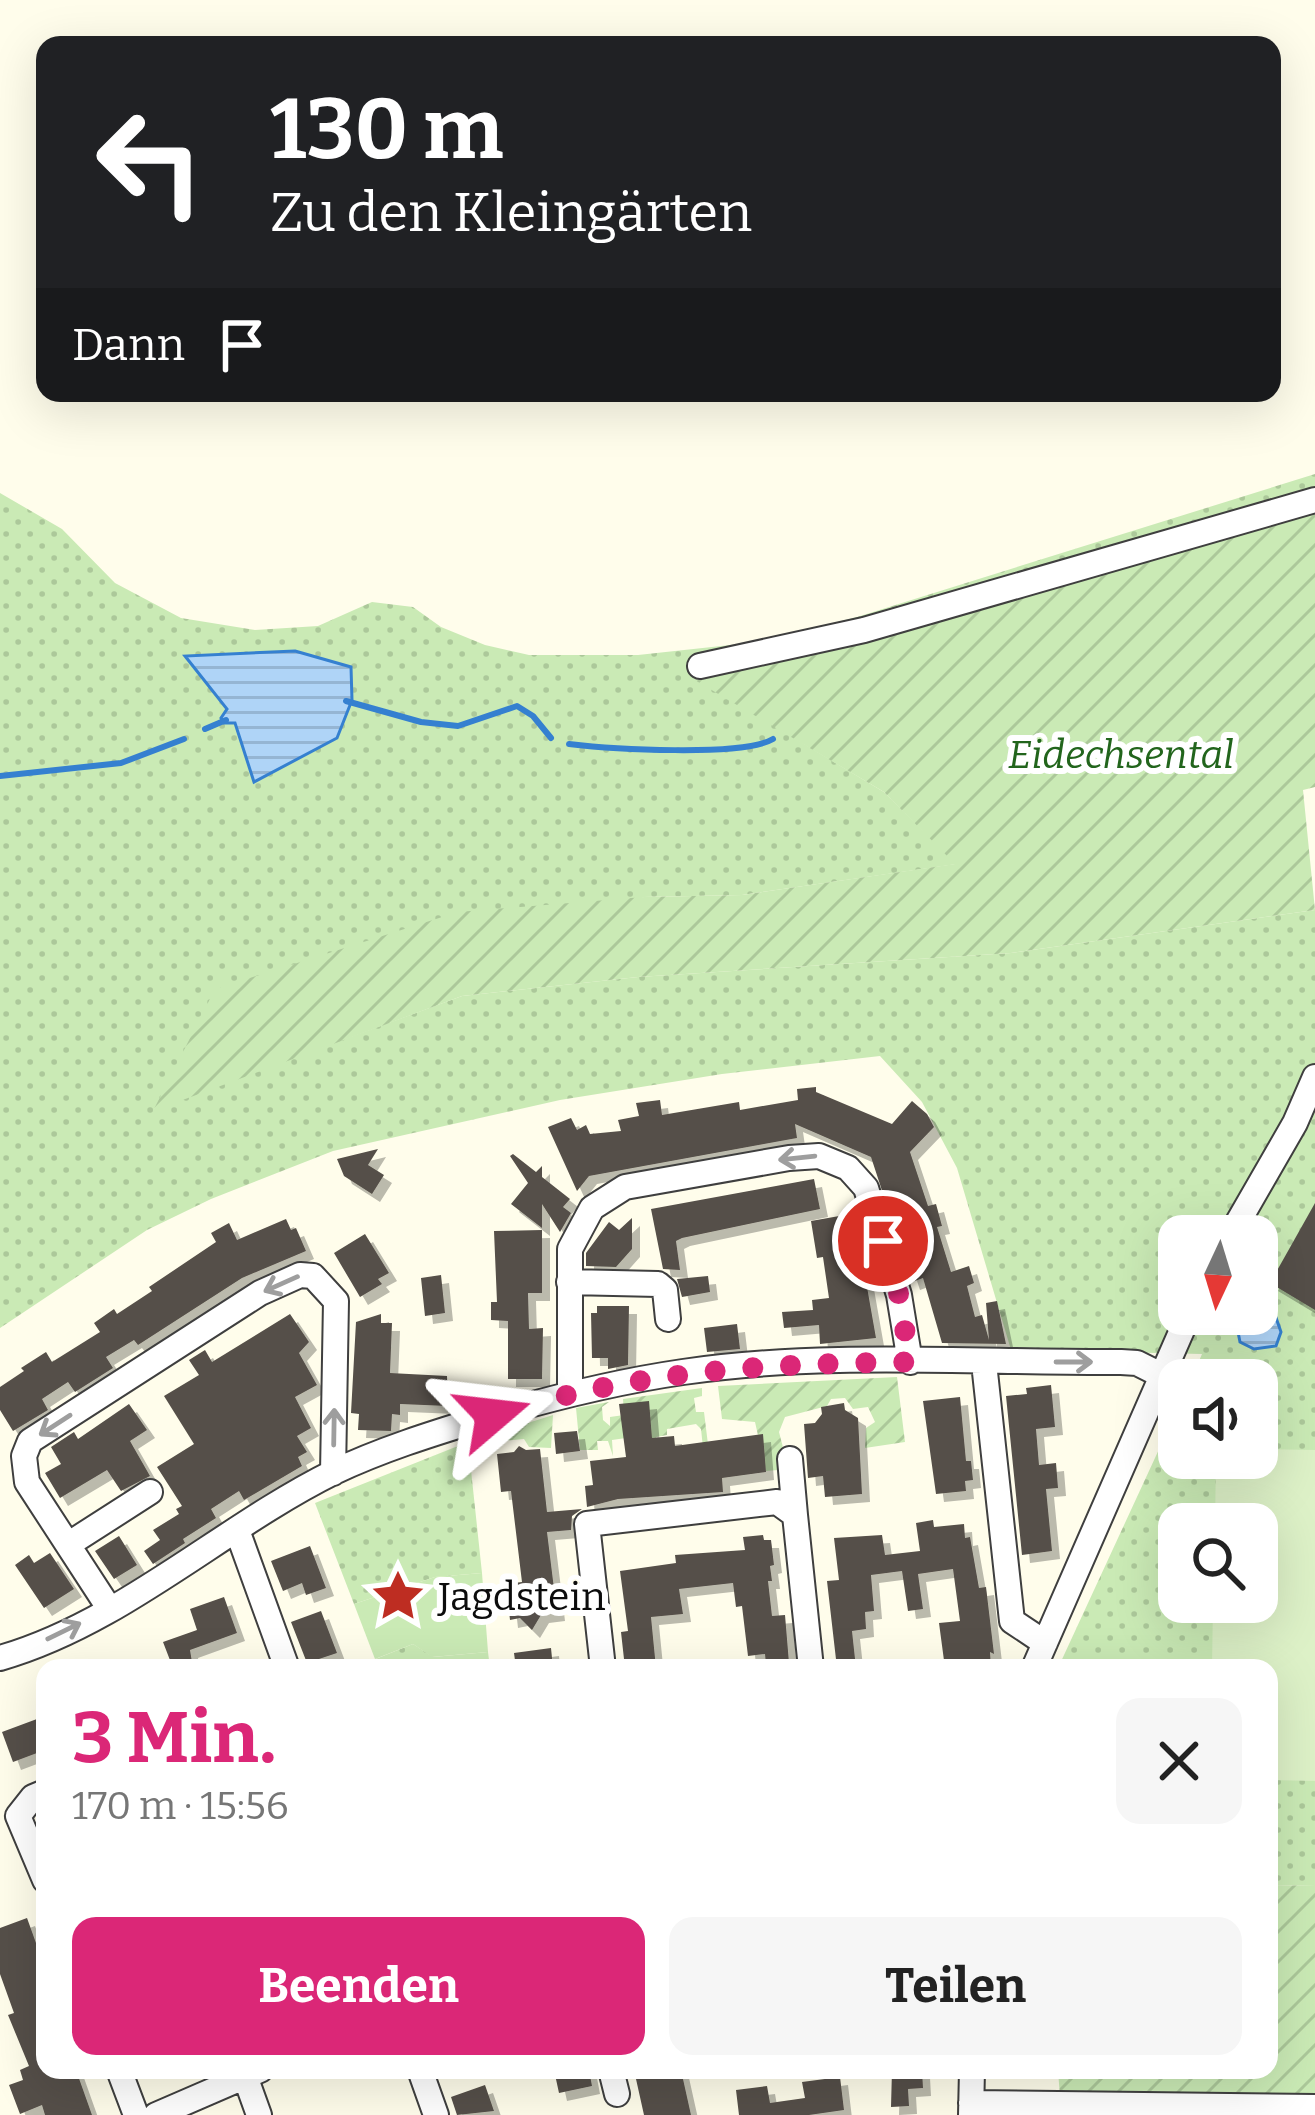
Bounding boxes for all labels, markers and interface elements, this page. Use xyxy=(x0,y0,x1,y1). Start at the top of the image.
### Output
text: 130 m xyxy=(270,79,503,180)
icon: left xyxy=(72,84,228,240)
text: Zu den Kleingärten xyxy=(270,181,752,245)
icon: arrive xyxy=(209,312,275,378)
text: Dann xyxy=(72,318,185,372)
park label: Eidechsental xyxy=(1008,732,1234,778)
one-way arrow xyxy=(779,1147,818,1170)
pin xyxy=(832,1190,934,1292)
icon: arrive xyxy=(850,1208,916,1274)
north arrow xyxy=(1158,1215,1278,1335)
map controls xyxy=(1158,1215,1278,1623)
one-way arrow xyxy=(263,1274,299,1296)
one-way arrow xyxy=(1054,1351,1093,1373)
position arrow xyxy=(430,1352,556,1478)
button: sound xyxy=(1158,1359,1278,1479)
one-way arrow xyxy=(323,1408,346,1447)
one-way arrow xyxy=(39,1413,73,1438)
button: search xyxy=(1158,1503,1278,1623)
place icon: Jagdstein xyxy=(369,1567,427,1625)
place label: Jagdstein xyxy=(437,1574,606,1620)
one-way arrow xyxy=(46,1619,81,1642)
text: 3 Min. xyxy=(72,1695,276,1781)
button: close xyxy=(1116,1698,1242,1824)
text: 170 m · 15:56 xyxy=(72,1783,289,1829)
button: Beenden xyxy=(72,1917,645,2055)
button: Teilen xyxy=(669,1917,1242,2055)

